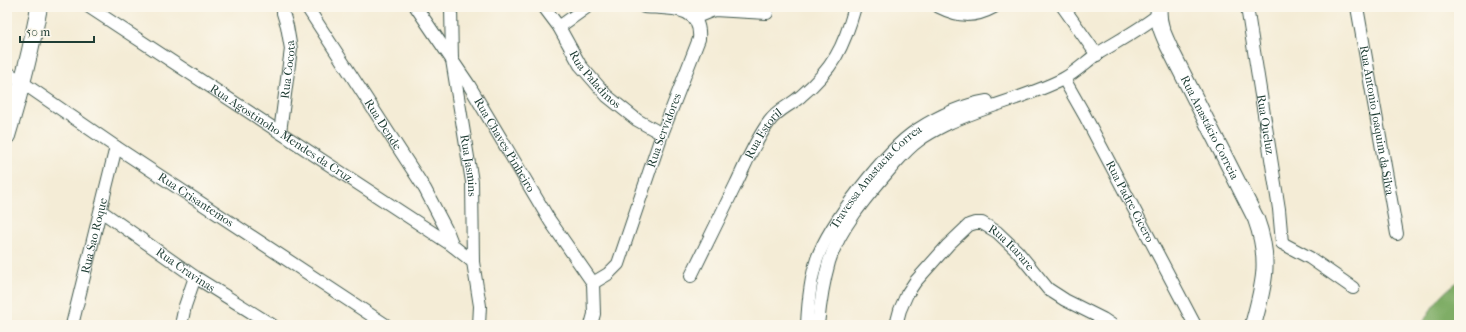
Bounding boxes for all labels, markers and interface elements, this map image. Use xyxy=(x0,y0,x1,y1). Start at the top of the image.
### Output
scale bar xyxy=(20,18,94,44)
text: 50 m xyxy=(26,25,50,39)
street label: Rua Cocota xyxy=(277,39,298,100)
street label: Rua Antonio Joaquim da Silva xyxy=(1357,44,1397,197)
street label: Rua Paladinos xyxy=(566,48,624,112)
street label: Rua Anastácio Correia xyxy=(1178,73,1242,182)
street label: Rua Agostinoho Mendes da Cruz xyxy=(207,81,356,185)
street label: Rua Servidores xyxy=(644,91,684,169)
street label: Rua Queluz xyxy=(1254,93,1277,156)
street label: Rua Chaves Pinheiro xyxy=(471,95,538,195)
street label: Rua Dende xyxy=(362,96,405,153)
street label: Rua Estoril xyxy=(742,105,785,161)
street label: Travessa Anastacia Correa xyxy=(827,122,925,232)
street label: Rua Jasmins xyxy=(457,134,479,197)
street label: Rua Padre Cicero xyxy=(1103,158,1157,244)
street label: Rua Crisantemos xyxy=(155,170,237,230)
street label: Rua Sao Roque xyxy=(78,196,110,275)
street label: Rua Itarare xyxy=(986,222,1037,274)
street label: Rua Cravinas xyxy=(153,245,218,295)

